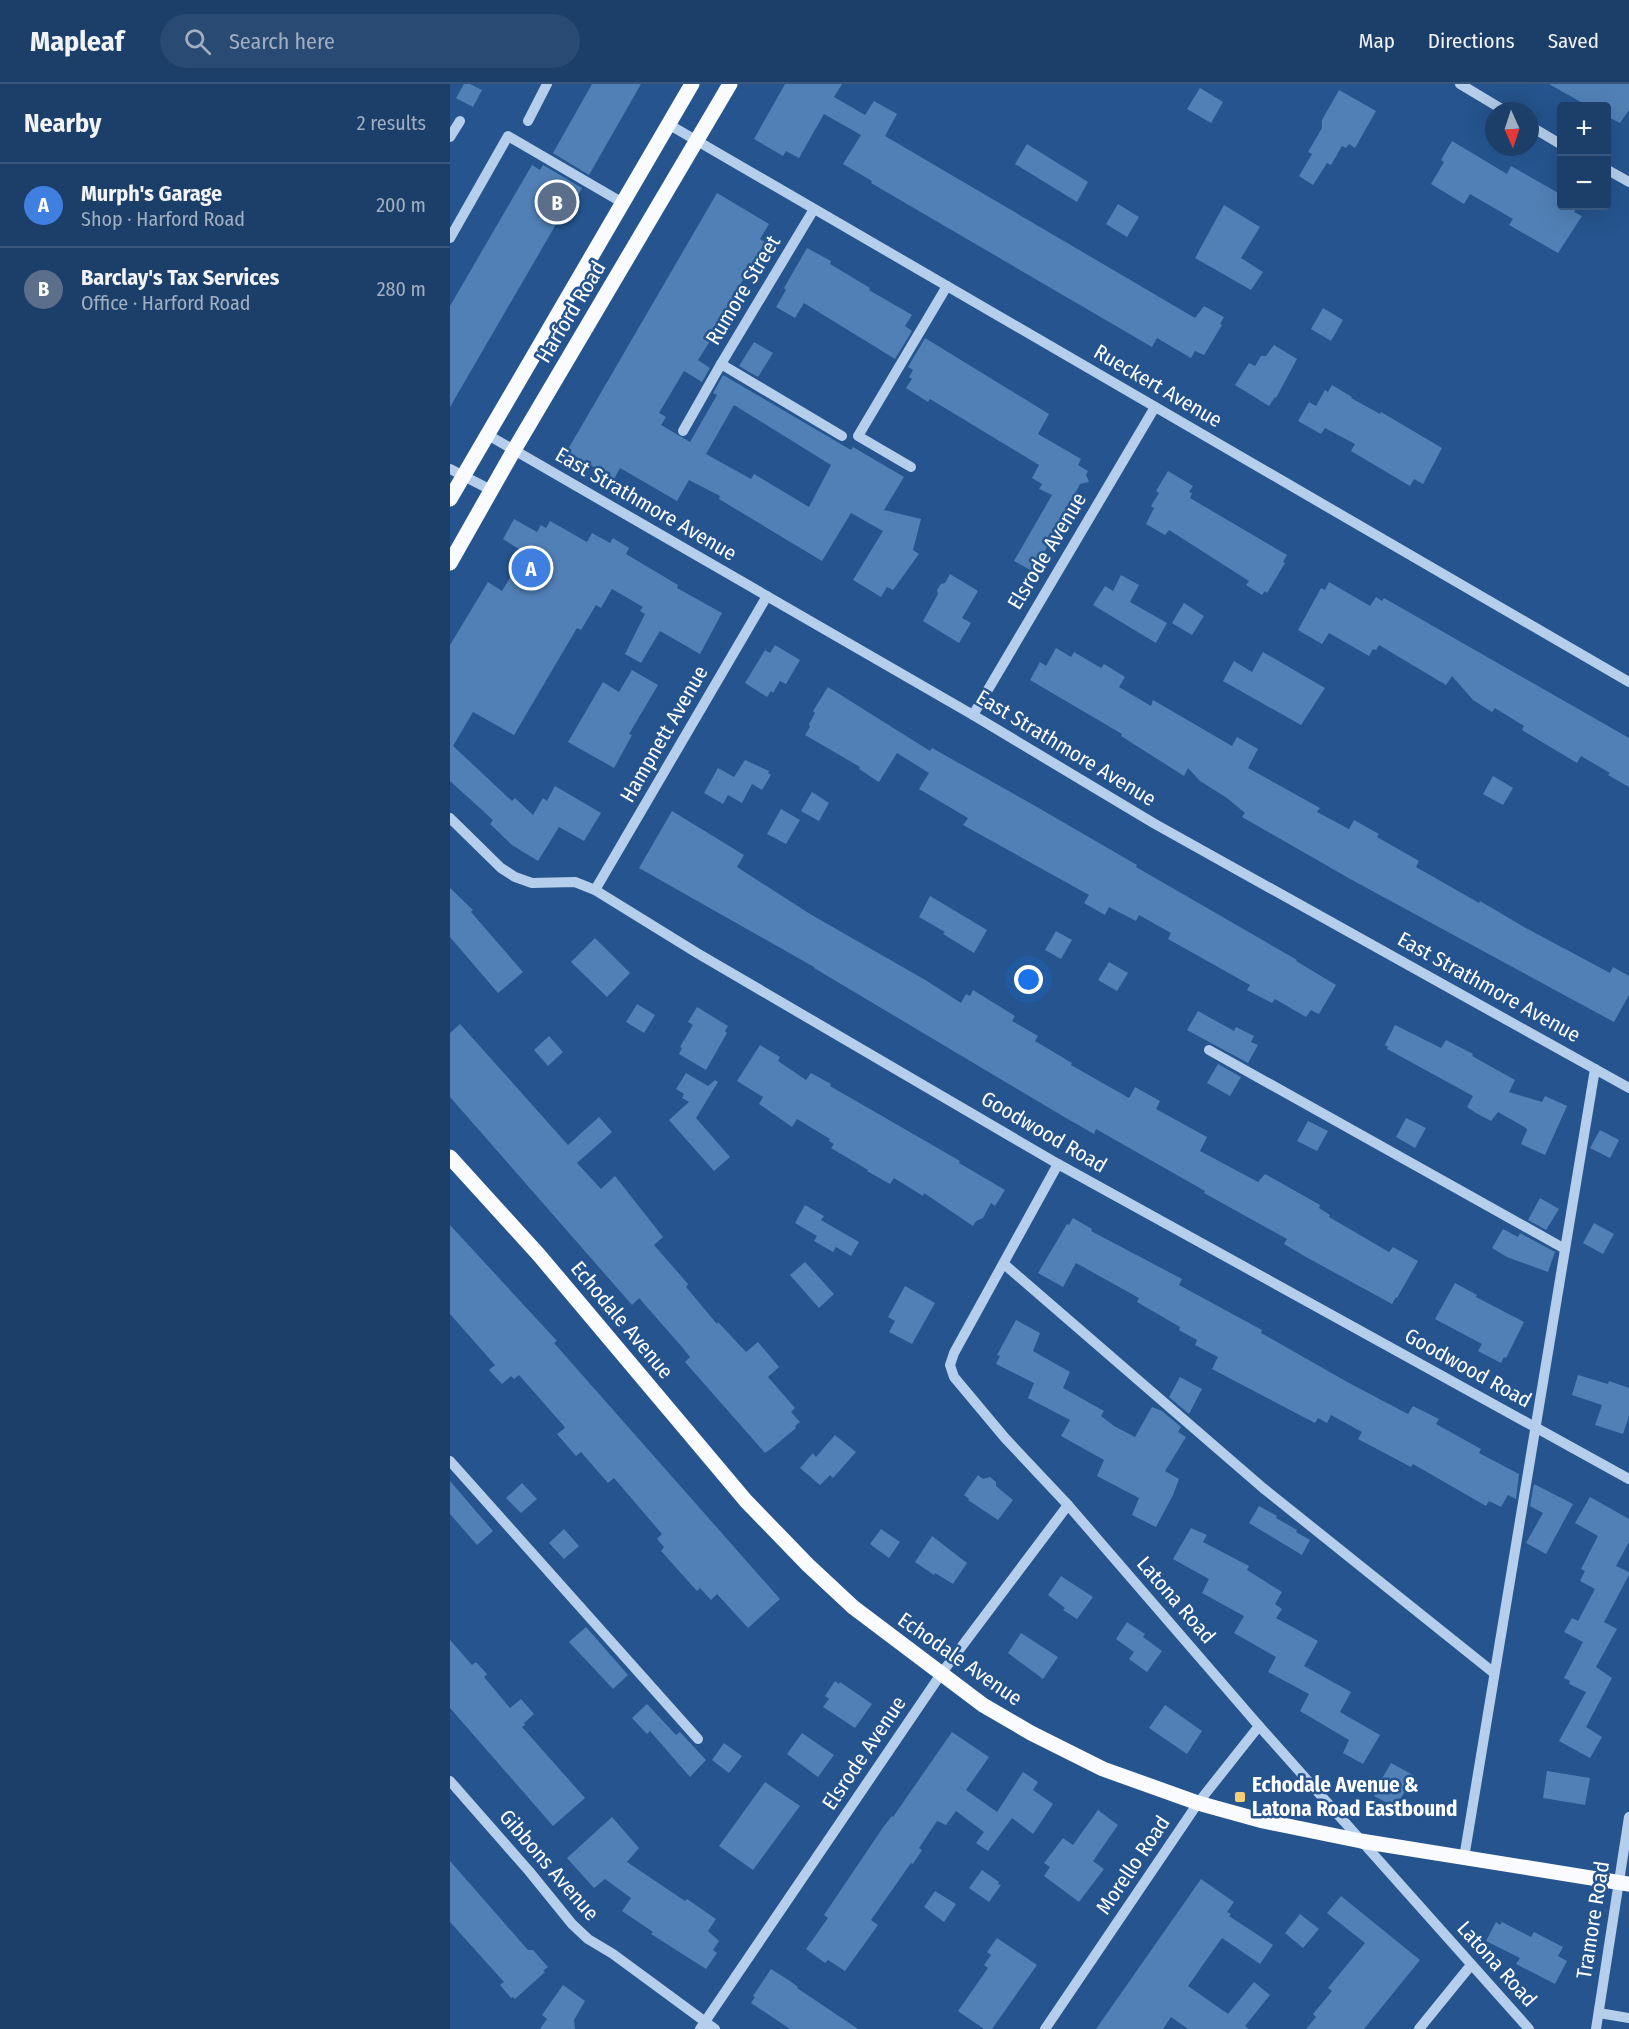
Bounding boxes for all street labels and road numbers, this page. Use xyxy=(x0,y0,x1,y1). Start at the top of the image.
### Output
street label: Rumore Street xyxy=(700,230,786,350)
street label: Harford Road xyxy=(530,256,612,368)
street label: Rueckert Avenue xyxy=(1089,339,1227,433)
street label: East Strathmore Avenue xyxy=(551,441,741,567)
street label: Elsrode Avenue xyxy=(1002,488,1092,614)
street label: Hampnett Avenue xyxy=(614,661,714,807)
street label: East Strathmore Avenue xyxy=(971,684,1161,812)
street label: East Strathmore Avenue xyxy=(1393,926,1585,1048)
street label: Goodwood Road xyxy=(976,1086,1112,1178)
street label: Echodale Avenue xyxy=(565,1256,679,1384)
street label: Goodwood Road xyxy=(1400,1322,1536,1414)
street label: Latona Road xyxy=(1131,1551,1221,1649)
street label: Echodale Avenue xyxy=(893,1607,1027,1711)
street label: Elsrode Avenue xyxy=(816,1691,912,1815)
street label: Gibbons Avenue xyxy=(494,1804,604,1926)
street label: Morello Road xyxy=(1090,1811,1176,1919)
street label: Tramore Road xyxy=(1571,1859,1615,1981)
street label: Latona Road xyxy=(1452,1916,1542,2012)

